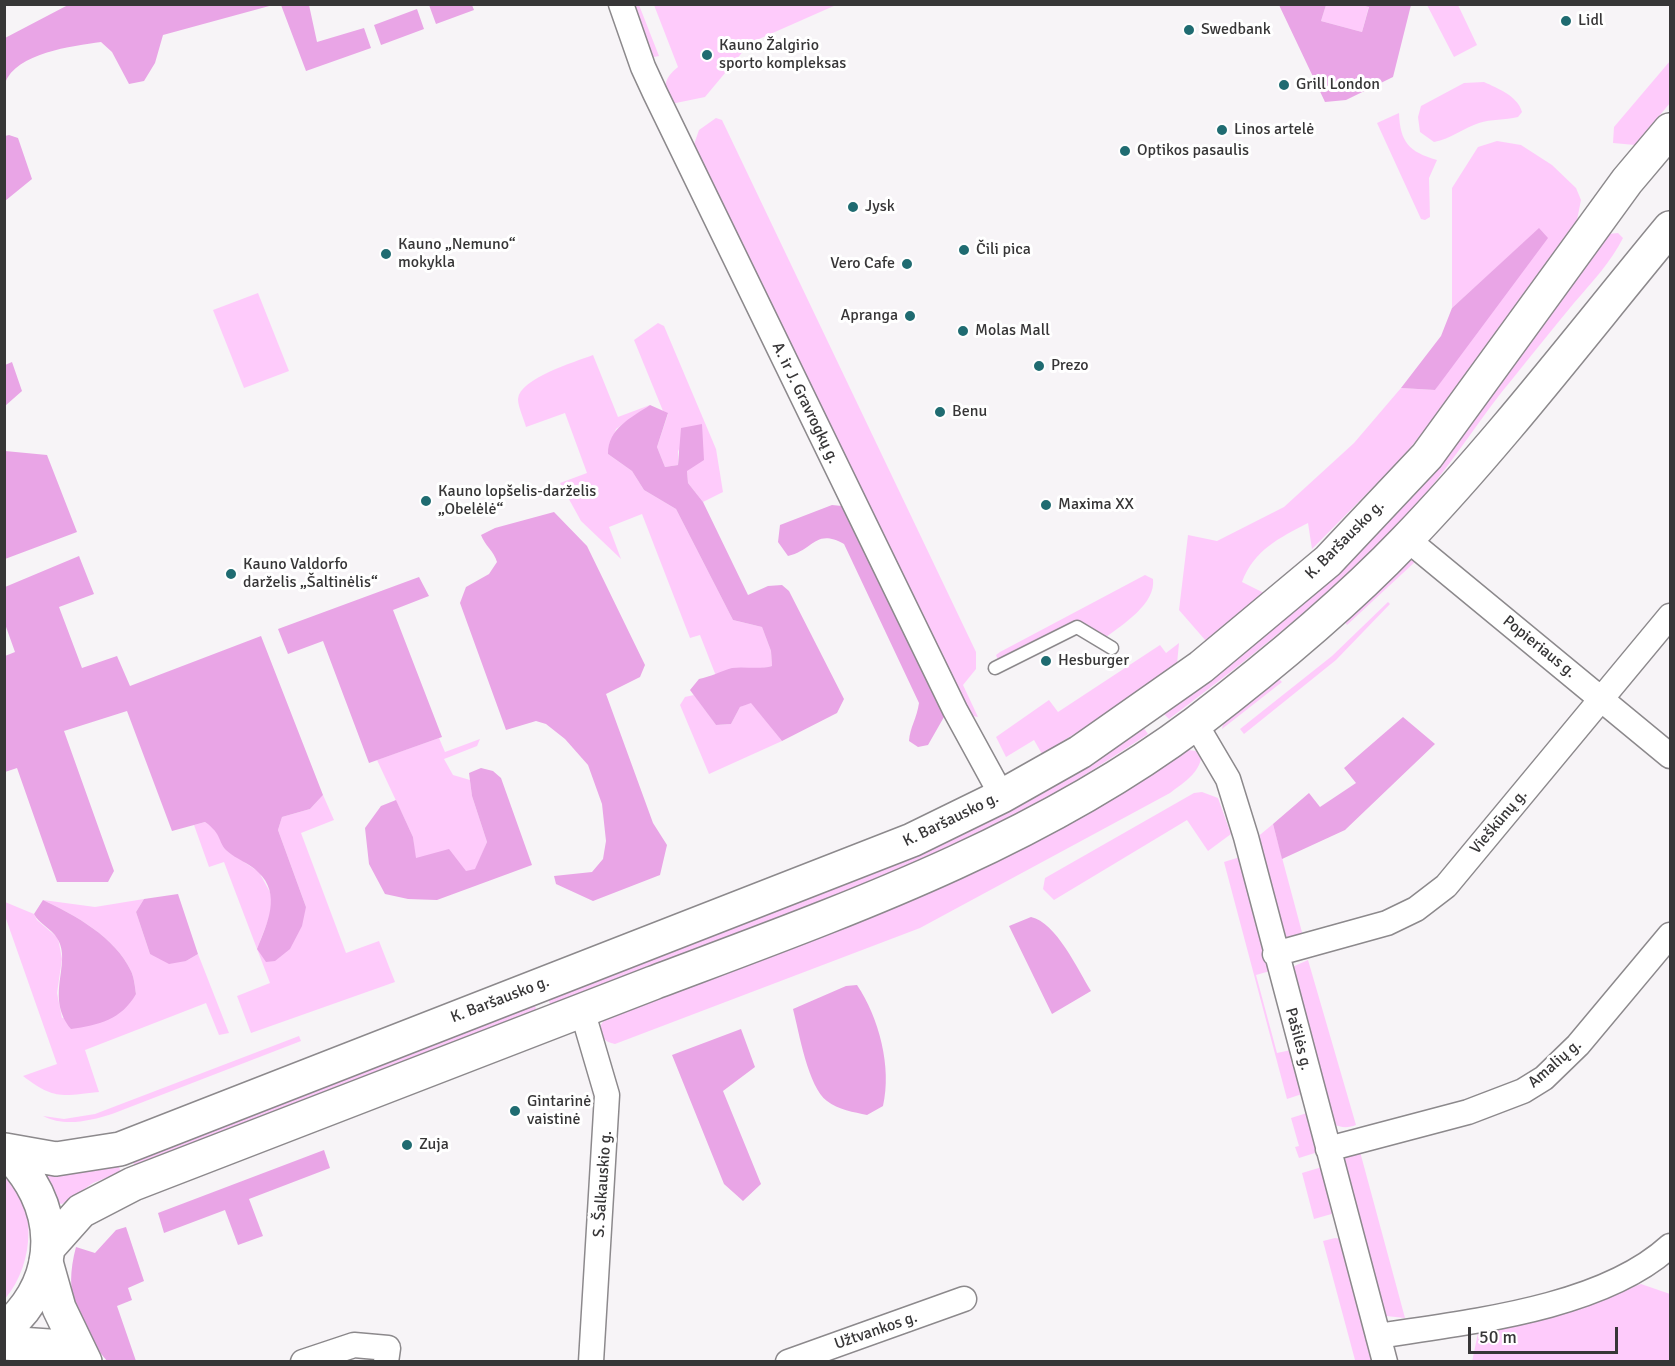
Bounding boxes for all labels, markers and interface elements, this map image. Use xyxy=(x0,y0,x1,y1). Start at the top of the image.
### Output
place label: Lidl xyxy=(1578,11,1604,31)
marker: Lidl xyxy=(1559,14,1573,28)
place label: Swedbank xyxy=(1201,20,1271,40)
marker: Swedbank xyxy=(1182,23,1196,37)
place label: Kauno Žalgirio sporto kompleksas xyxy=(719,36,846,74)
marker: Kauno Žalgirio sporto kompleksas xyxy=(700,48,714,62)
place label: Grill London xyxy=(1296,75,1380,95)
marker: Grill London xyxy=(1277,78,1291,92)
place label: Linos artelė xyxy=(1234,120,1314,140)
marker: Linos artelė xyxy=(1215,123,1229,137)
place label: Optikos pasaulis xyxy=(1137,141,1249,161)
marker: Optikos pasaulis xyxy=(1118,144,1132,158)
place label: Jysk xyxy=(865,197,895,217)
marker: Jysk xyxy=(846,200,860,214)
place label: Kauno „Nemuno“ mokykla xyxy=(398,235,516,273)
place label: Čili pica xyxy=(976,240,1031,260)
marker: Čili pica xyxy=(957,243,971,257)
marker: Kauno „Nemuno“ mokykla xyxy=(379,247,393,261)
place label: Vero Cafe xyxy=(830,254,895,274)
marker: Vero Cafe xyxy=(900,257,914,271)
place label: Apranga xyxy=(841,306,898,326)
marker: Apranga xyxy=(903,309,917,323)
place label: Molas Mall xyxy=(975,321,1050,341)
marker: Molas Mall xyxy=(956,324,970,338)
street label: A. ir J. Gravrogkų g. xyxy=(767,339,843,467)
place label: Prezo xyxy=(1051,356,1089,376)
marker: Prezo xyxy=(1032,359,1046,373)
place label: Benu xyxy=(952,402,987,422)
marker: Benu xyxy=(933,405,947,419)
place label: Kauno lopšelis-darželis „Obelėlė“ xyxy=(438,482,596,520)
marker: Kauno lopšelis-darželis „Obelėlė“ xyxy=(419,494,433,508)
place label: Maxima XX xyxy=(1058,495,1134,515)
street label: K. Baršausko g. xyxy=(1301,496,1389,584)
marker: Maxima XX xyxy=(1039,498,1053,512)
place label: Kauno Valdorfo darželis „Šaltinėlis“ xyxy=(243,555,378,593)
marker: Kauno Valdorfo darželis „Šaltinėlis“ xyxy=(224,567,238,581)
street label: Popieriaus g. xyxy=(1499,612,1579,682)
place label: Hesburger xyxy=(1058,651,1129,671)
marker: Hesburger xyxy=(1039,654,1053,668)
street label: Vieškūnų g. xyxy=(1466,786,1532,858)
street label: K. Baršausko g. xyxy=(900,789,1002,851)
street label: K. Baršausko g. xyxy=(448,972,552,1028)
street label: Pašilės g. xyxy=(1280,1006,1316,1072)
street label: Amalių g. xyxy=(1524,1036,1586,1092)
place label: Gintarinė vaistinė xyxy=(527,1092,591,1130)
marker: Gintarinė vaistinė xyxy=(508,1104,522,1118)
street label: S. Šalkauskio g. xyxy=(590,1130,616,1238)
place label: Zuja xyxy=(419,1135,449,1155)
marker: Zuja xyxy=(400,1138,414,1152)
street label: Užtvankos g. xyxy=(832,1308,920,1354)
scale bar xyxy=(1471,1315,1621,1353)
text: 50 m xyxy=(1479,1326,1517,1348)

